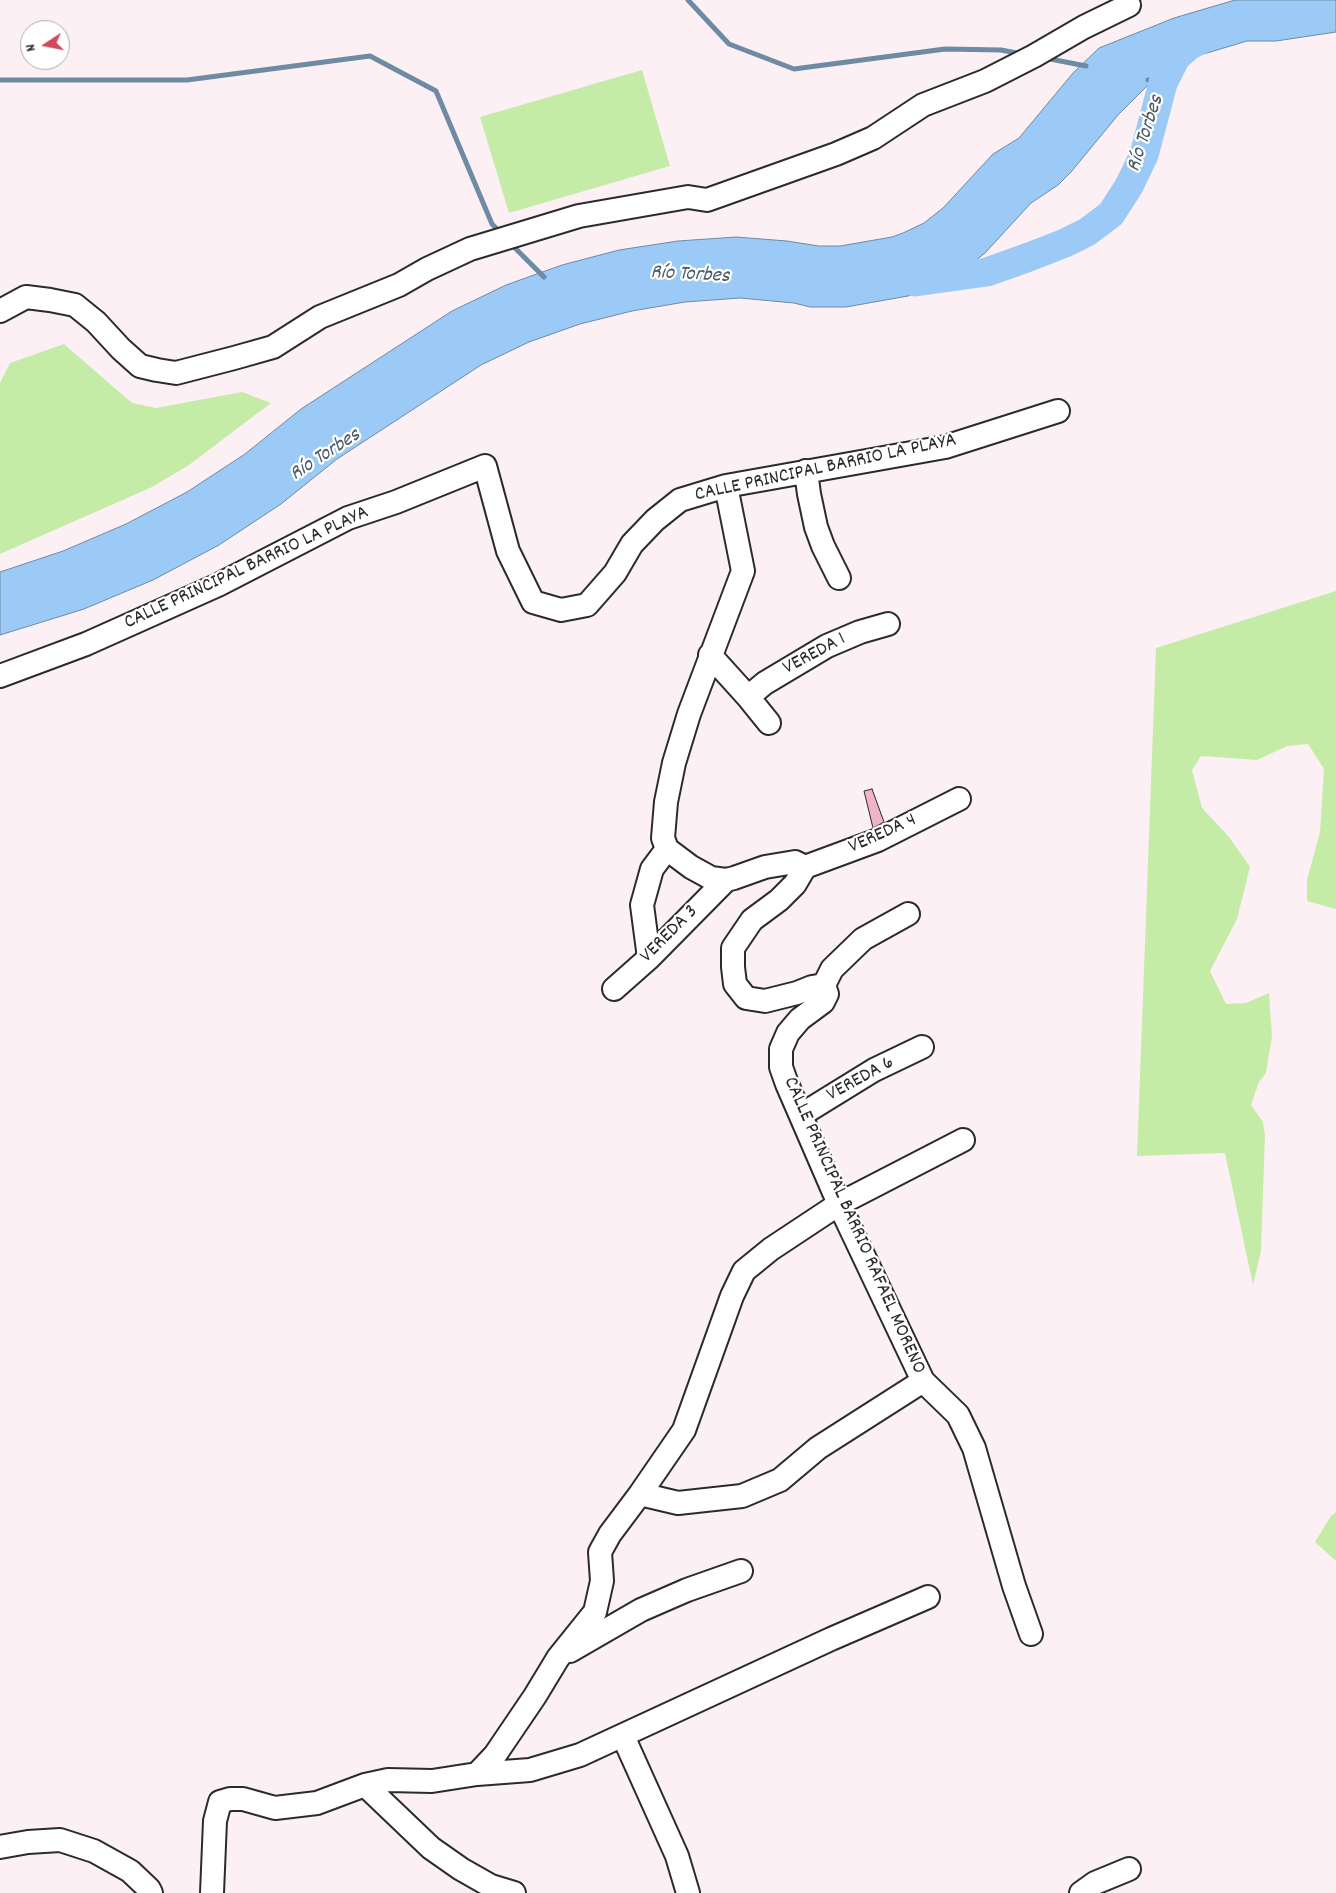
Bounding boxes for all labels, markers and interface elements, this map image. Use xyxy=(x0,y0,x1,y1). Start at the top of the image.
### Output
north arrow xyxy=(20,20,70,70)
text: N xyxy=(21,42,42,53)
water label: Río Torbes xyxy=(1123,93,1171,175)
water label: Río Torbes xyxy=(650,261,730,291)
water label: Río Torbes xyxy=(286,424,366,488)
street label: CALLE PRINCIPAL BARRIO LA PLAYA xyxy=(693,430,959,508)
street label: CALLE PRINCIPAL BARRIO LA PLAYA xyxy=(121,502,373,636)
street label: VEREDA 1 xyxy=(779,629,851,681)
street label: VEREDA 4 xyxy=(845,809,921,861)
street label: VEREDA 3 xyxy=(636,901,704,969)
street label: VEREDA 6 xyxy=(823,1052,899,1108)
street label: CALLE PRINCIPAL BARRIO RAFAEL MORENO xyxy=(776,1074,930,1378)

